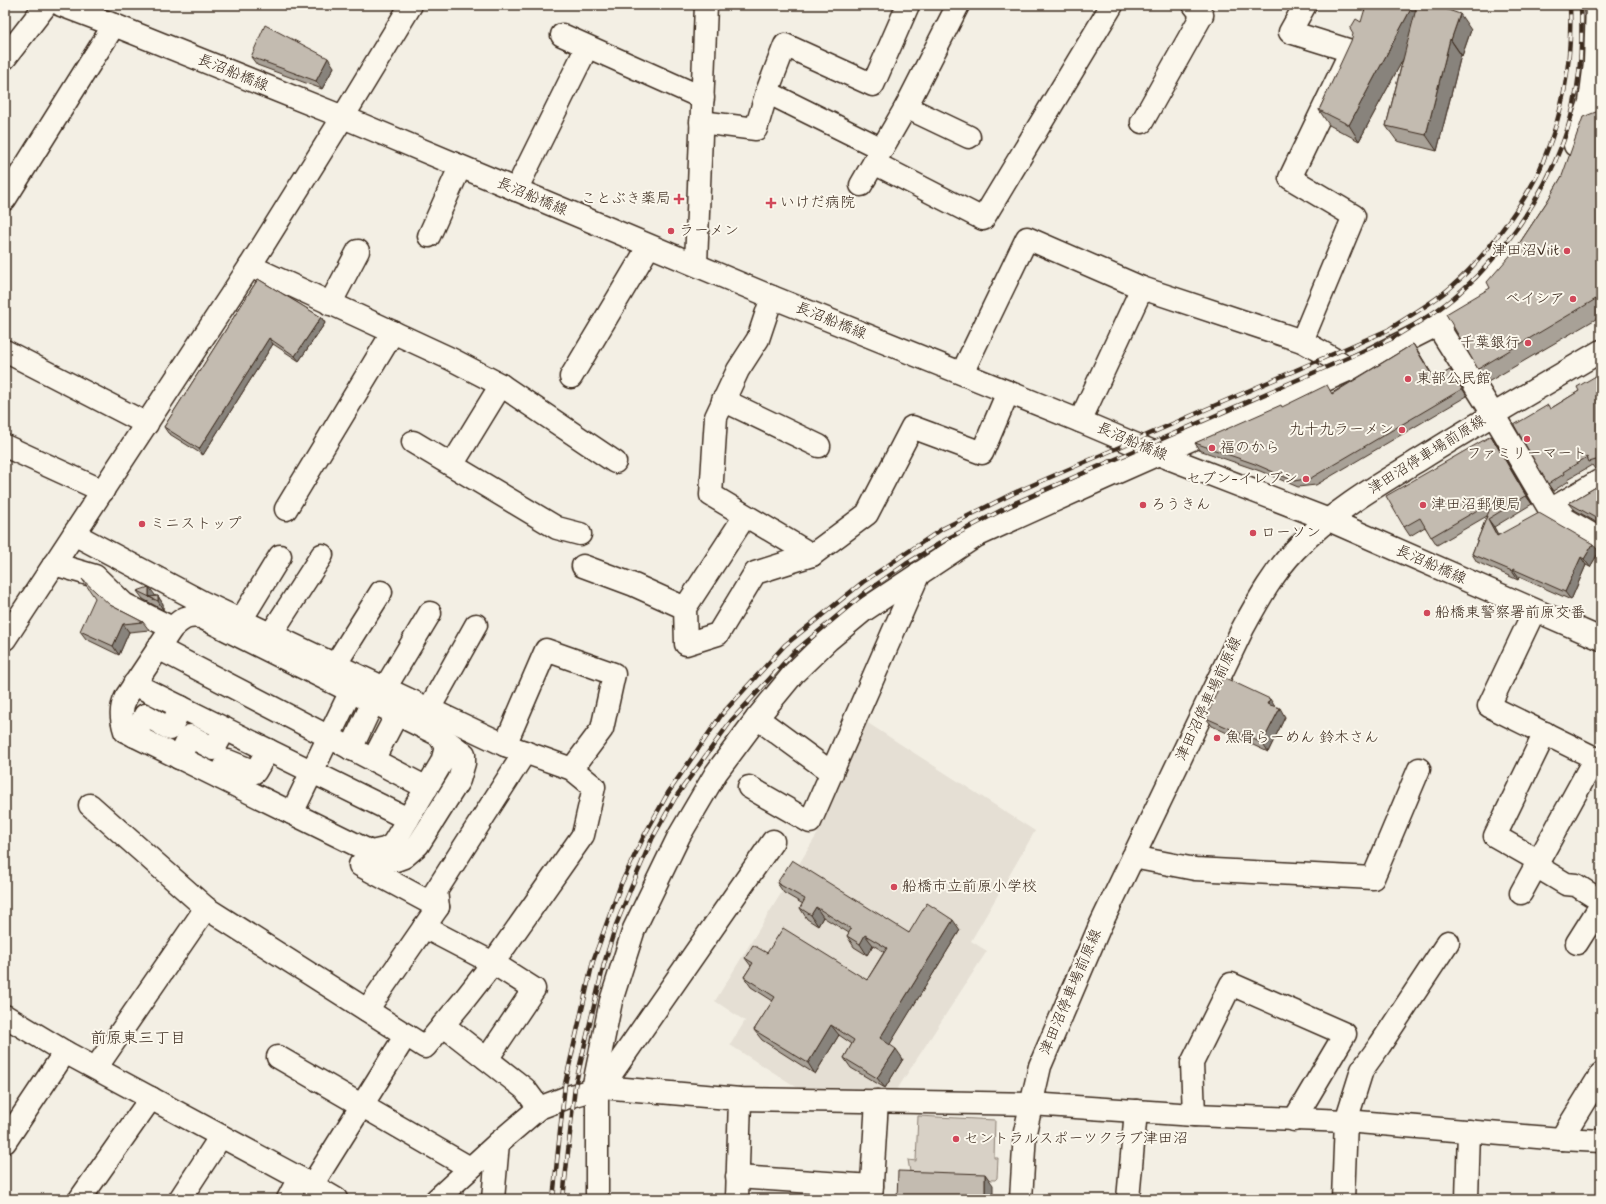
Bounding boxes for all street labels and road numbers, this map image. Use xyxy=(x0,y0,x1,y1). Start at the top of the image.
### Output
street label: 長沼船橋線 xyxy=(194,50,272,96)
street label: 長沼船橋線 xyxy=(494,173,570,221)
street label: 長沼船橋線 xyxy=(792,298,870,344)
street label: 津田沼停車場前原線 xyxy=(1364,411,1490,499)
street label: 長沼船橋線 xyxy=(1094,418,1170,466)
street label: 長沼船橋線 xyxy=(1393,541,1469,589)
street label: 津田沼停車場前原線 xyxy=(1171,634,1247,764)
street label: 津田沼停車場前原線 xyxy=(1035,926,1107,1058)

